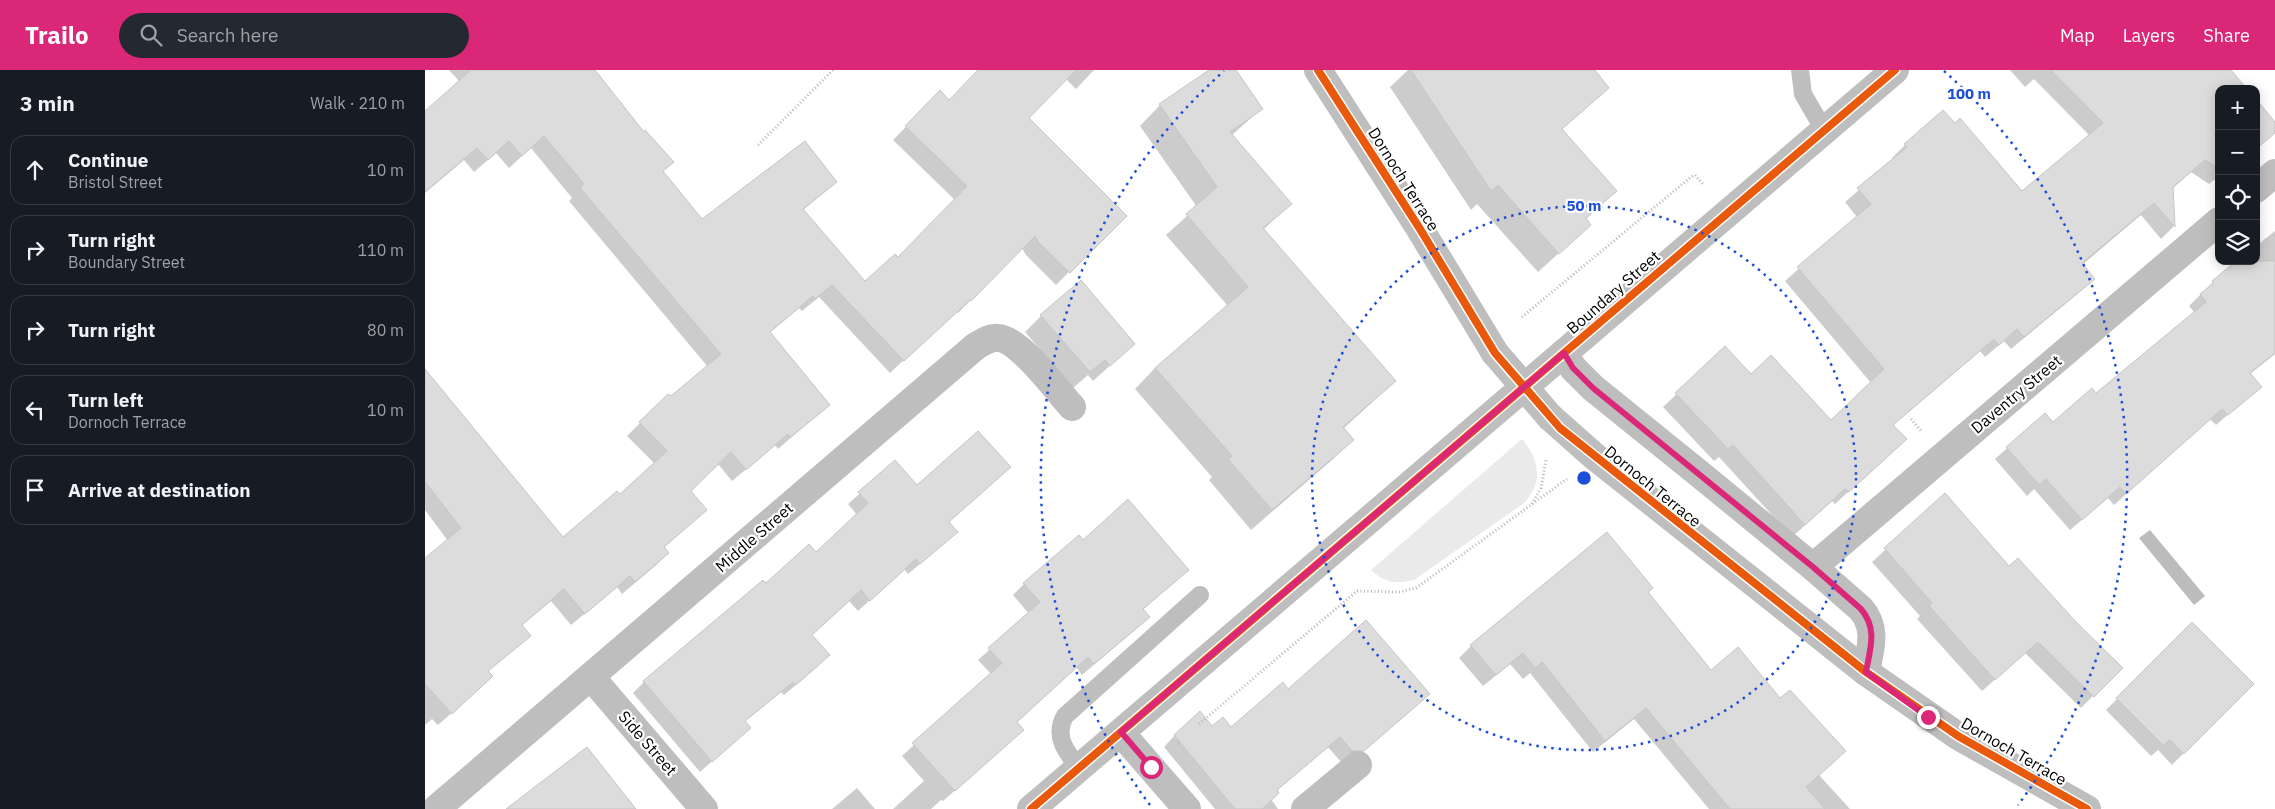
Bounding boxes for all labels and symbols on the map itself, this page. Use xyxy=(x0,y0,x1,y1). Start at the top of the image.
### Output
text: 100 m xyxy=(1947,84,1991,103)
street label: Dornoch Terrace xyxy=(1364,124,1444,235)
text: 50 m xyxy=(1567,196,1601,215)
street label: Boundary Street xyxy=(1562,246,1664,338)
street label: Daventry Street xyxy=(1967,350,2065,438)
street label: Dornoch Terrace xyxy=(1601,441,1705,531)
centre of rings xyxy=(1575,469,1593,487)
street label: Middle Street xyxy=(711,498,797,576)
route end xyxy=(1917,706,1940,729)
street label: Side Street xyxy=(615,707,681,779)
street label: Dornoch Terrace xyxy=(1958,713,2070,789)
route start xyxy=(1140,756,1163,779)

